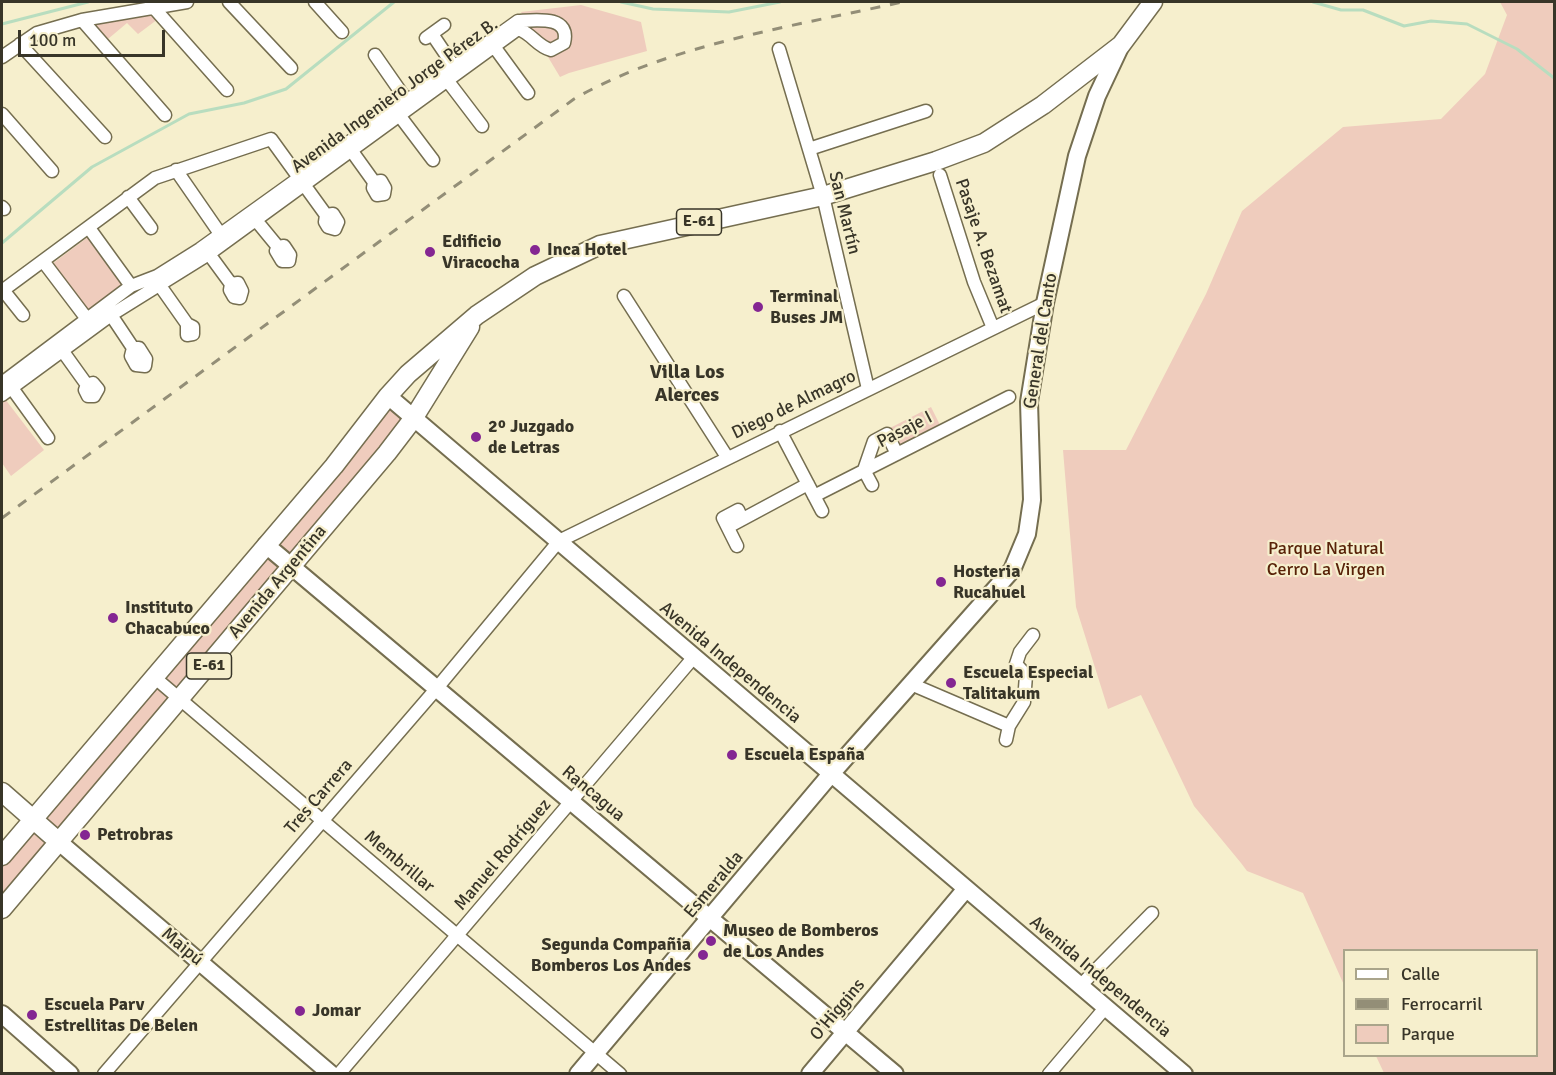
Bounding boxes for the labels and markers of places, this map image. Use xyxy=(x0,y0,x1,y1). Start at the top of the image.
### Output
place label: Edificio Viracocha xyxy=(442,231,520,274)
place label: Inca Hotel xyxy=(547,239,627,261)
marker: Inca Hotel xyxy=(528,243,542,257)
marker: Edificio Viracocha xyxy=(423,245,437,259)
place label: Terminal Buses JM xyxy=(770,286,843,328)
marker: Terminal Buses JM xyxy=(751,300,765,314)
place label: 2º Juzgado de Letras xyxy=(488,416,574,458)
marker: 2º Juzgado de Letras xyxy=(469,430,483,444)
place label: Hosteria Rucahuel xyxy=(953,561,1026,604)
marker: Hosteria Rucahuel xyxy=(934,575,948,589)
place label: Instituto Chacabuco xyxy=(125,597,210,640)
marker: Instituto Chacabuco xyxy=(106,611,120,625)
place label: Escuela Especial Talitakum xyxy=(963,662,1093,704)
marker: Escuela Especial Talitakum xyxy=(944,676,958,690)
place label: Escuela España xyxy=(744,744,865,766)
marker: Escuela España xyxy=(725,748,739,762)
place label: Petrobras xyxy=(97,824,173,846)
marker: Petrobras xyxy=(78,828,92,842)
place label: Museo de Bomberos de Los Andes xyxy=(723,920,879,962)
place label: Segunda Compañia Bomberos Los Andes xyxy=(531,934,691,976)
marker: Museo de Bomberos de Los Andes xyxy=(704,934,718,948)
marker: Segunda Compañia Bomberos Los Andes xyxy=(696,948,710,962)
place label: Escuela Parv Estrellitas De Belen xyxy=(44,994,198,1036)
place label: Jomar xyxy=(312,1000,361,1022)
marker: Jomar xyxy=(293,1004,307,1018)
marker: Escuela Parv Estrellitas De Belen xyxy=(25,1008,39,1022)

